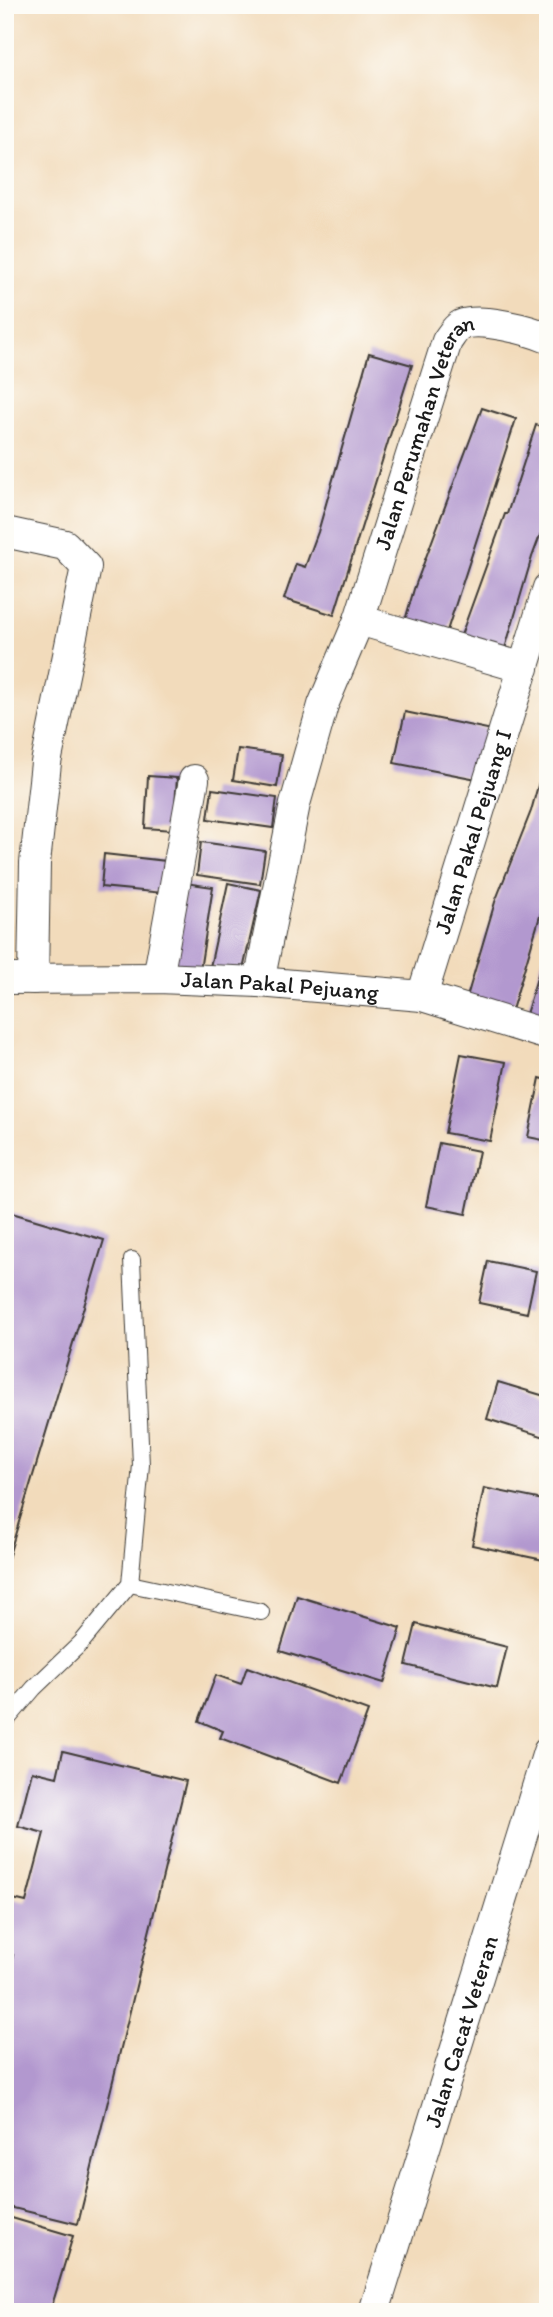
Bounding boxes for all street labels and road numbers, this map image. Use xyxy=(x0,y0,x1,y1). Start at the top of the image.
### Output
street label: Jalan Perumahan Veteran xyxy=(368,308,477,553)
street label: Jalan Pakal Pejuang I xyxy=(428,726,517,937)
street label: Jalan Pakal Pejuang xyxy=(180,965,380,1006)
street label: Jalan Cacat Veteran xyxy=(418,1932,504,2131)

